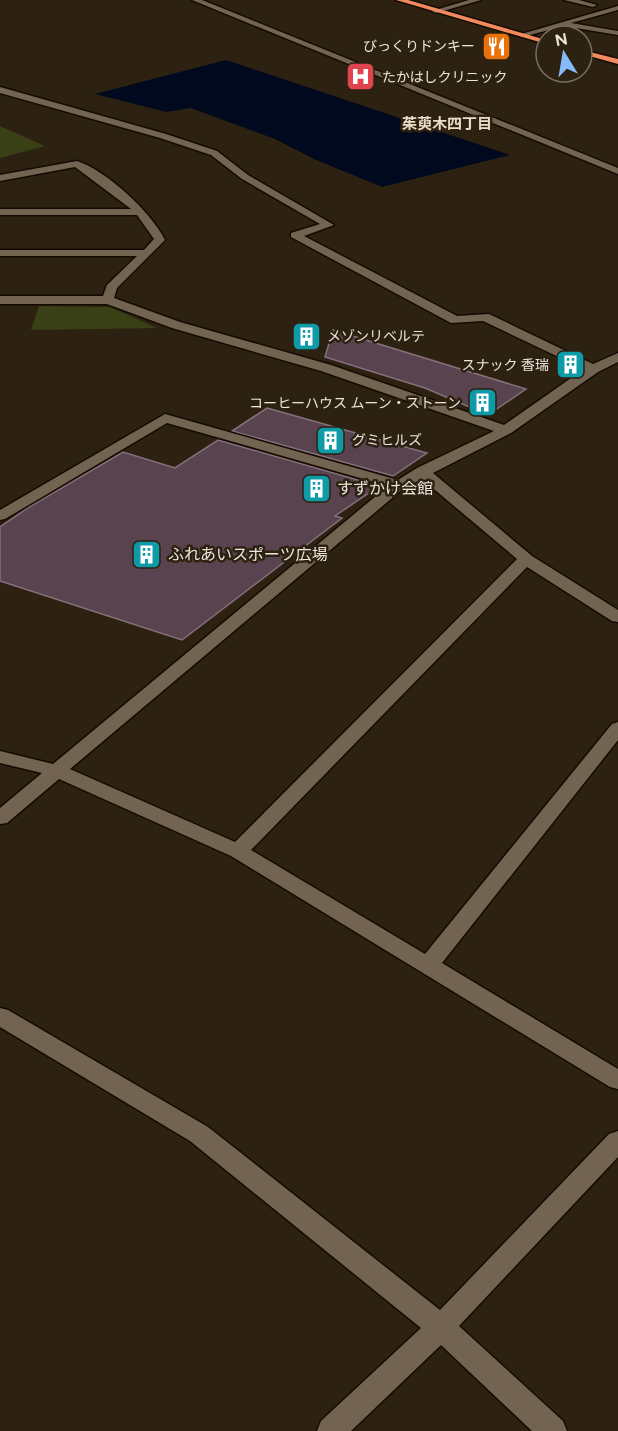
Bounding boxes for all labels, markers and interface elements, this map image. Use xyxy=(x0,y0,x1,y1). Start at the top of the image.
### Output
north arrow xyxy=(534,24,594,84)
text: N xyxy=(553,29,569,50)
restaurant icon: びっくりドンキー xyxy=(480,30,512,62)
place label: びっくりドンキー xyxy=(363,38,475,55)
hospital icon: たかはしクリニック xyxy=(345,61,377,93)
place label: たかはしクリニック xyxy=(382,69,507,86)
district label: 茱萸木四丁目 xyxy=(402,115,492,133)
building icon: メゾンリベルテ xyxy=(290,320,322,352)
place label: メゾンリベルテ xyxy=(327,328,425,345)
building icon: スナック 香瑞 xyxy=(554,349,586,381)
place label: スナック 香瑞 xyxy=(462,357,549,374)
building icon: コーヒーハウス ムーン・ストーン xyxy=(466,387,498,419)
place label: コーヒーハウス ムーン・ストーン xyxy=(249,395,461,412)
building icon: グミヒルズ xyxy=(315,424,347,456)
place label: グミヒルズ xyxy=(352,432,422,449)
building icon: すずかけ会館 xyxy=(300,472,332,504)
place label: すずかけ会館 xyxy=(337,479,433,498)
building icon: ふれあいスポーツ広場 xyxy=(131,538,163,570)
place label: ふれあいスポーツ広場 xyxy=(168,545,328,564)

